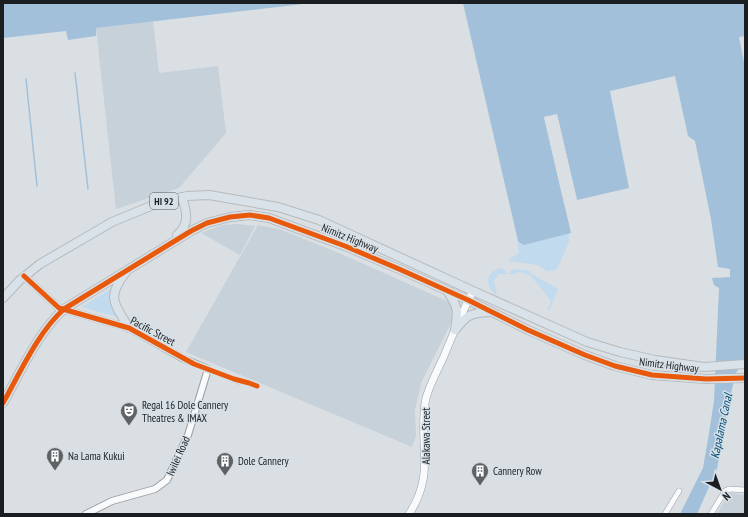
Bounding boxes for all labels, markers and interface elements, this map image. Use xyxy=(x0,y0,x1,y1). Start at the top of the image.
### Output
road number: HI 92 xyxy=(150,193,178,209)
street label: Nimitz Highway xyxy=(320,220,381,256)
street label: Pacific Street xyxy=(128,313,178,349)
street label: Nimitz Highway xyxy=(638,354,700,376)
water label: Kapalama Canal xyxy=(707,391,735,460)
place label: Regal 16 Dole Cannery Theatres & IMAX xyxy=(142,398,229,425)
theatre icon: Regal 16 Dole Cannery Theatres & IMAX xyxy=(119,401,139,426)
street label: Alakawa Street xyxy=(419,408,433,464)
street label: Iwilei Road xyxy=(163,434,193,478)
building icon: Na Lama Kukui xyxy=(45,446,65,471)
place label: Na Lama Kukui xyxy=(68,449,125,463)
building icon: Dole Cannery xyxy=(215,451,235,476)
place label: Dole Cannery xyxy=(238,454,289,468)
building icon: Cannery Row xyxy=(470,461,490,486)
place label: Cannery Row xyxy=(493,464,542,478)
north arrow xyxy=(700,469,740,509)
text: N xyxy=(720,489,733,504)

